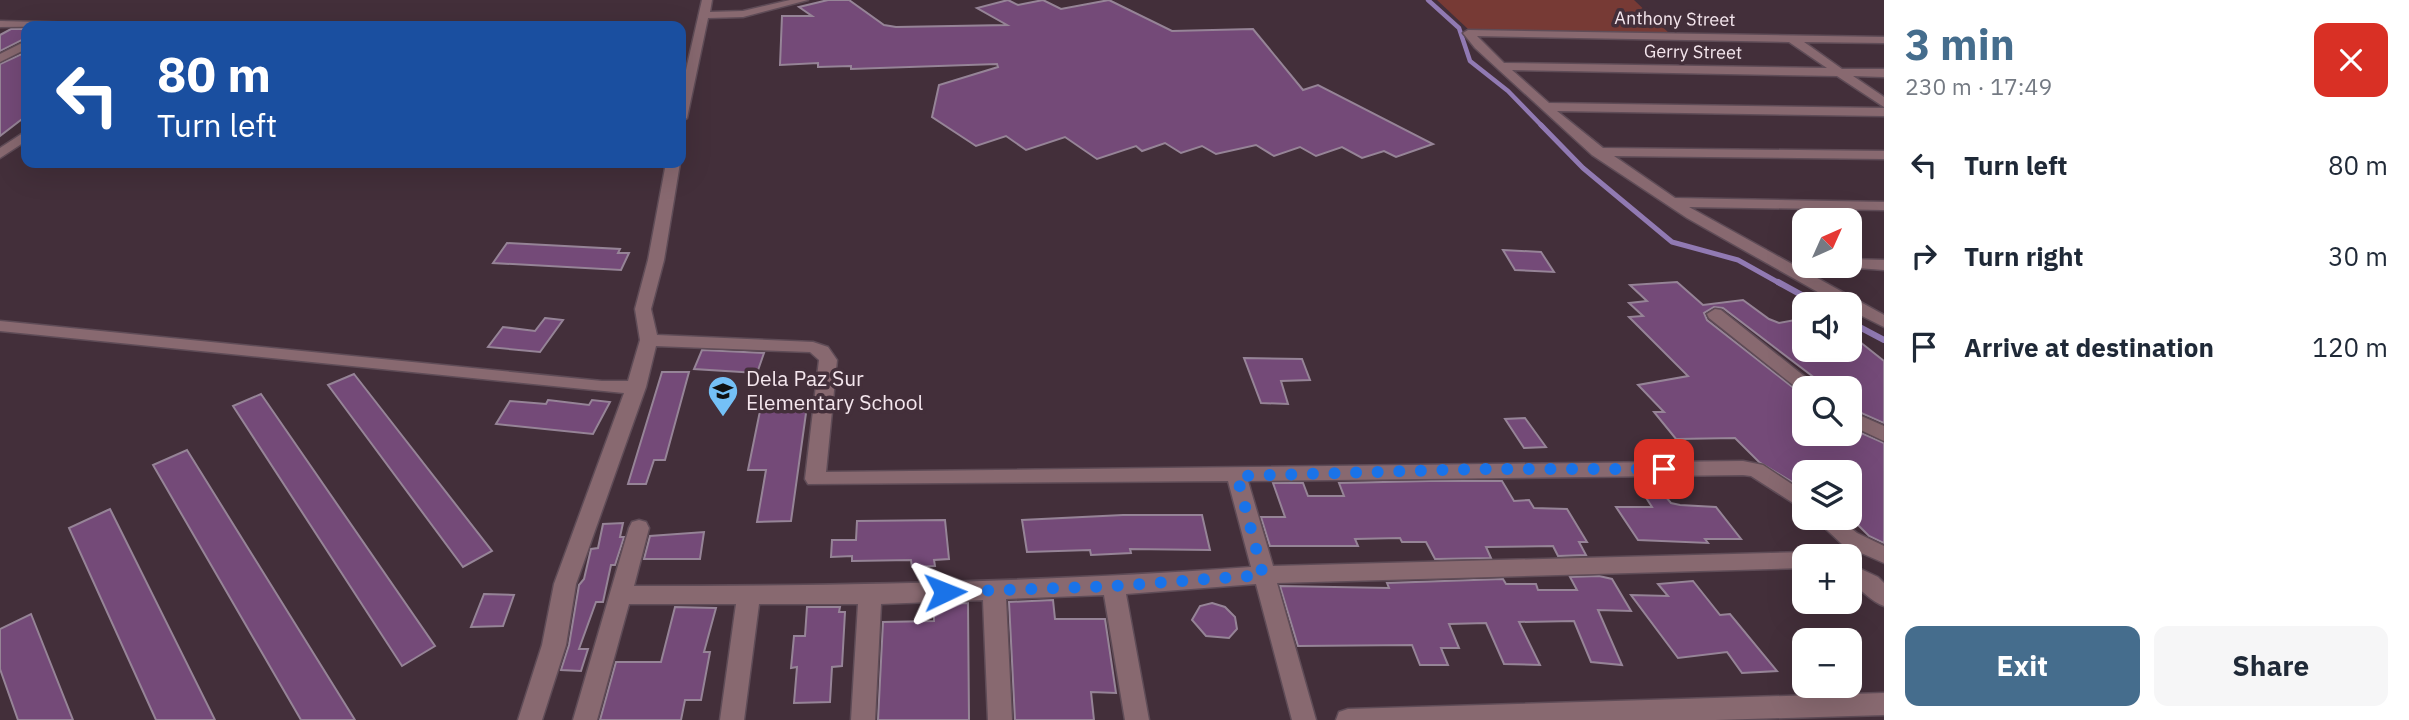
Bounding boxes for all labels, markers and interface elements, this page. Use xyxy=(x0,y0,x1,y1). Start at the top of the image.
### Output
street label: Anthony Street xyxy=(1614,6,1736,31)
text: 3 min xyxy=(1905,17,2015,72)
button: close xyxy=(2314,23,2388,97)
street label: Gerry Street xyxy=(1644,39,1742,64)
text: 80 m xyxy=(157,42,271,105)
icon: left xyxy=(42,49,133,140)
text: 230 m · 17:49 xyxy=(1905,71,2052,101)
text: Turn left xyxy=(157,104,277,146)
icon: left xyxy=(1905,146,1943,184)
text: Turn left xyxy=(1964,148,2067,182)
text: 80 m xyxy=(2328,148,2388,182)
north arrow xyxy=(1792,208,1862,278)
map controls xyxy=(1792,208,1862,698)
icon: right xyxy=(1905,237,1943,275)
text: Turn right xyxy=(1964,239,2083,273)
text: 30 m xyxy=(2328,239,2388,273)
button: sound xyxy=(1792,292,1862,362)
icon: arrive xyxy=(1905,328,1943,366)
text: Arrive at destination xyxy=(1964,330,2214,364)
text: 120 m xyxy=(2312,330,2388,364)
place label: Dela Paz Sur Elementary School xyxy=(746,364,923,416)
school or university icon: Dela Paz Sur Elementary School xyxy=(706,374,740,418)
button: search xyxy=(1792,376,1862,446)
pin xyxy=(1634,439,1694,499)
icon: arrive xyxy=(1645,450,1683,488)
button: layers xyxy=(1792,460,1862,530)
button: + xyxy=(1792,544,1862,614)
position arrow xyxy=(908,555,982,629)
button: Exit xyxy=(1905,626,2140,706)
button: Share xyxy=(2154,626,2388,706)
button: − xyxy=(1792,628,1862,698)

